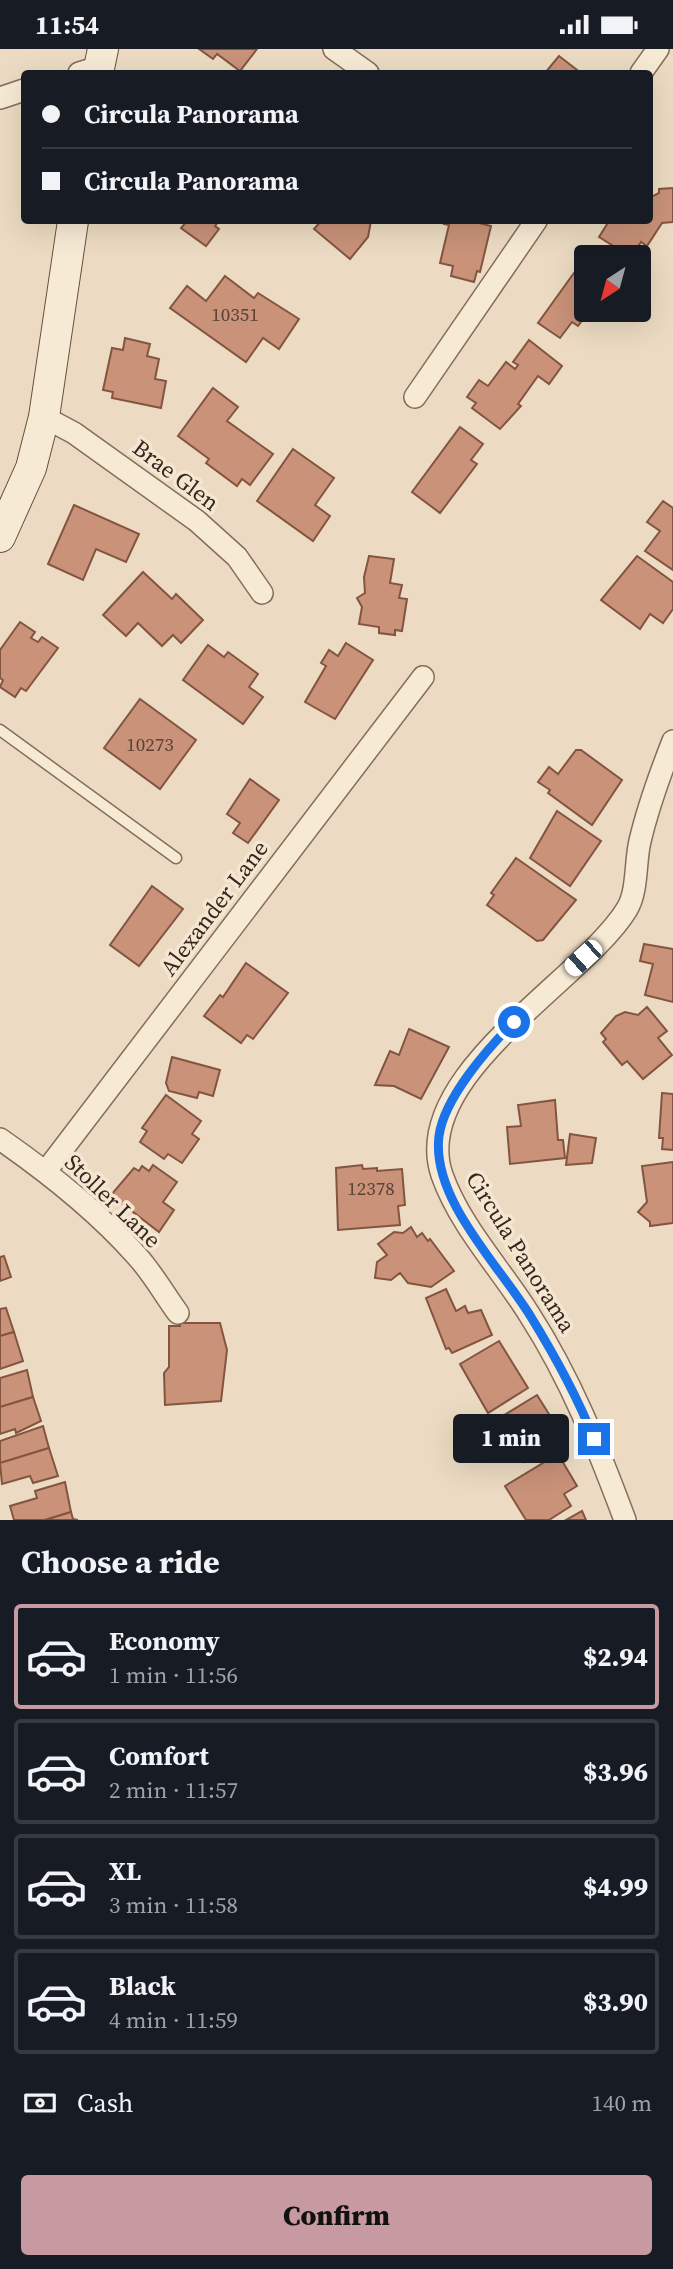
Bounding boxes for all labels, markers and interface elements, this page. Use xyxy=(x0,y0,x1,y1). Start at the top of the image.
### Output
text: 11:54 xyxy=(35,7,99,43)
text: Circula Panorama xyxy=(84,96,299,132)
text: Circula Panorama xyxy=(84,163,299,199)
north arrow xyxy=(574,245,651,322)
map controls xyxy=(574,245,651,322)
house number: 10351 xyxy=(211,301,259,327)
street label: Brae Glen xyxy=(126,432,226,518)
house number: 10273 xyxy=(126,731,174,757)
street label: Alexander Lane xyxy=(152,834,276,982)
car xyxy=(561,936,606,980)
route start xyxy=(498,1006,530,1038)
street label: Stoller Lane xyxy=(58,1147,168,1255)
street label: Circula Panorama xyxy=(459,1165,584,1339)
house number: 12378 xyxy=(347,1175,395,1201)
callout: 1 min xyxy=(454,1415,570,1463)
text: 1 min xyxy=(481,1422,541,1454)
route end xyxy=(578,1423,610,1455)
text: Choose a ride xyxy=(21,1540,220,1584)
text: Economy xyxy=(109,1623,220,1659)
icon: car xyxy=(25,1625,88,1688)
text: $2.94 xyxy=(583,1639,648,1675)
text: 1 min · 11:56 xyxy=(109,1659,238,1691)
text: Comfort xyxy=(109,1738,209,1774)
icon: car xyxy=(25,1740,88,1803)
text: $3.96 xyxy=(583,1754,648,1790)
text: 2 min · 11:57 xyxy=(109,1774,238,1806)
text: XL xyxy=(109,1853,141,1889)
icon: car xyxy=(25,1855,88,1918)
text: $4.99 xyxy=(583,1869,648,1905)
text: 3 min · 11:58 xyxy=(109,1889,238,1921)
text: Black xyxy=(109,1968,176,2004)
icon: car xyxy=(25,1970,88,2033)
text: $3.90 xyxy=(583,1984,648,2020)
text: 4 min · 11:59 xyxy=(109,2004,238,2036)
icon: cash xyxy=(21,2084,59,2122)
text: Cash xyxy=(77,2085,133,2121)
text: 140 m xyxy=(591,2087,652,2119)
button: Confirm xyxy=(21,2175,652,2255)

